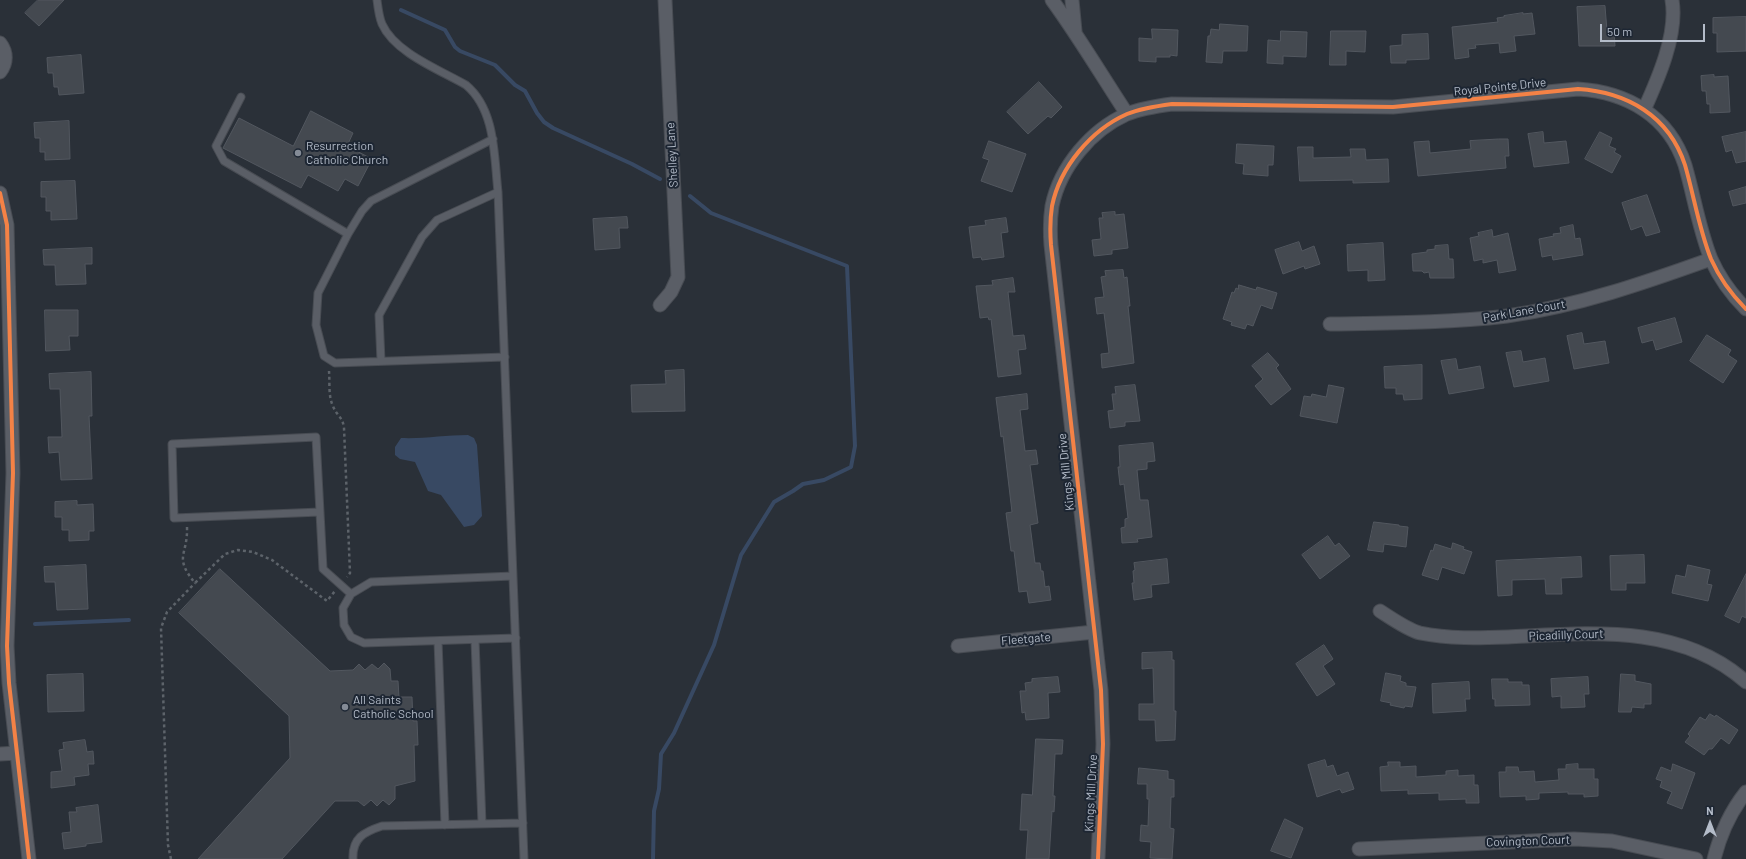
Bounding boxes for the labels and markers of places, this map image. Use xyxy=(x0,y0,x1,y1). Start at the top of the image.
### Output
place label: Resurrection Catholic Church xyxy=(306,139,388,167)
marker: Resurrection Catholic Church xyxy=(293,148,303,158)
place label: All Saints Catholic School xyxy=(353,693,434,721)
marker: All Saints Catholic School xyxy=(340,702,350,712)

